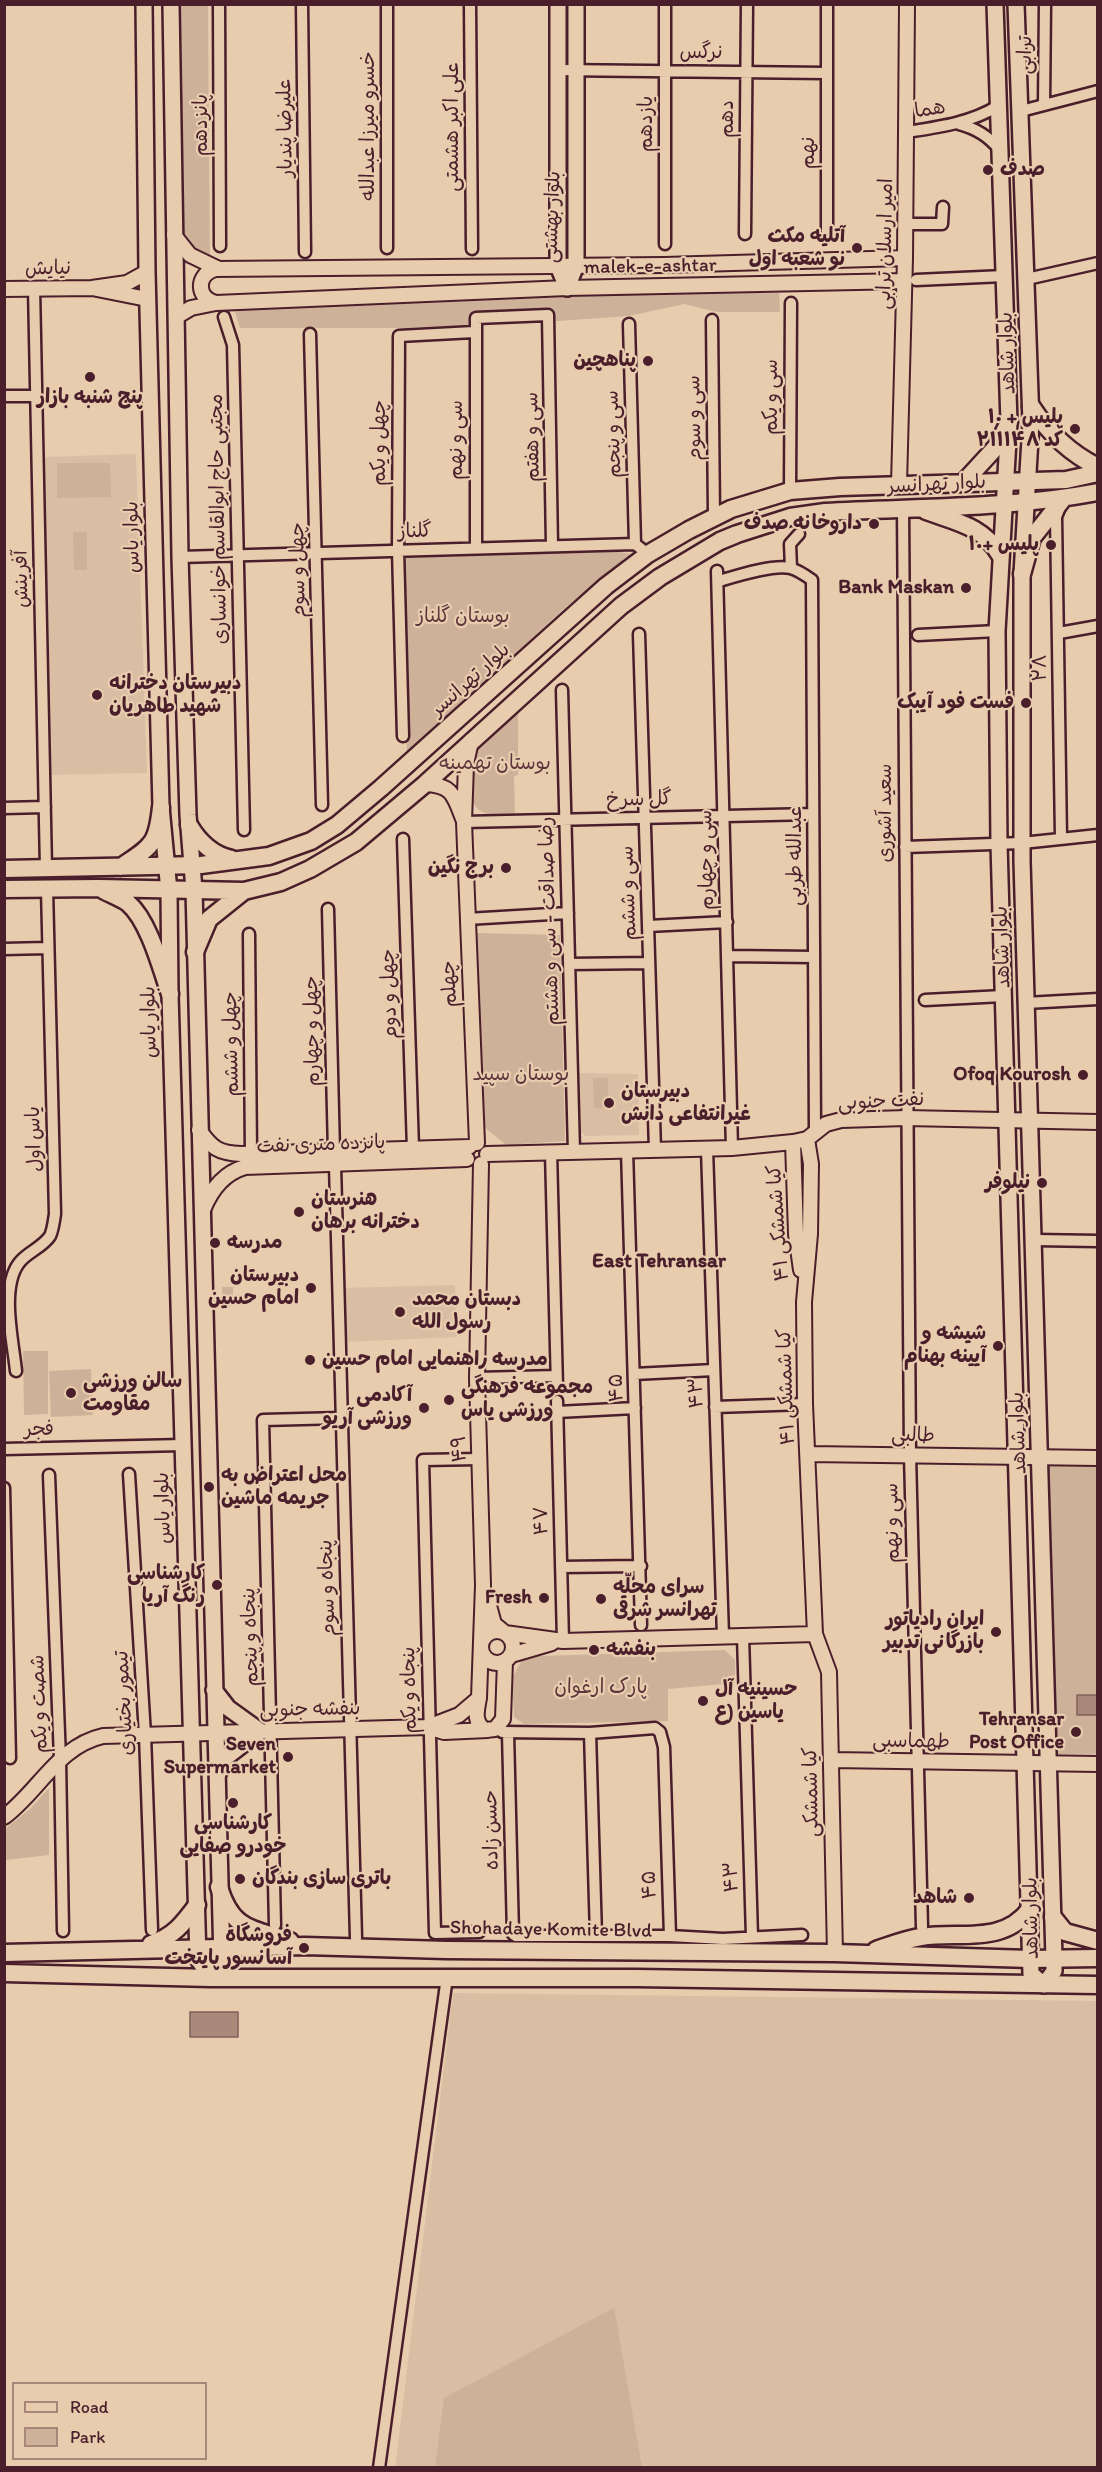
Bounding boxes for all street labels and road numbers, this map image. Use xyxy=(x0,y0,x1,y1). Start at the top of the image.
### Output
street label: ترابی xyxy=(1014,35,1038,75)
street label: نرگس xyxy=(679,41,723,65)
street label: خسرو میرزا عبدالله xyxy=(357,51,381,201)
street label: علی اکبر هشمتی xyxy=(441,62,465,192)
street label: علیرضا پندیار xyxy=(273,79,299,177)
street label: پانزدهم xyxy=(190,94,214,156)
street label: یازدهم xyxy=(635,96,659,152)
street label: هما xyxy=(913,96,947,124)
street label: دهم xyxy=(716,100,740,138)
street label: نهم xyxy=(797,137,821,169)
street label: بلوار بهشتی xyxy=(539,171,567,263)
street label: امیر ارسلان ترابی xyxy=(873,178,899,310)
street label: malek-e-ashtar xyxy=(583,254,717,280)
street label: نیایش xyxy=(25,257,71,281)
street label: بلوار شاهد xyxy=(995,312,1021,394)
street label: سی و یکم xyxy=(760,359,784,435)
street label: سی و سوم xyxy=(682,375,708,461)
street label: سی و پنجم xyxy=(600,390,628,478)
street label: سی و هفتم xyxy=(520,392,546,482)
street label: مجتبی حاج ابوالقاسم خوانساری xyxy=(205,394,233,644)
street label: چهل و یکم xyxy=(368,400,392,486)
street label: سی و نهم xyxy=(445,400,469,480)
street label: بلوار تهرانسر xyxy=(887,470,987,500)
street label: بلوار یاس xyxy=(120,501,146,573)
street label: گلناز xyxy=(398,519,432,545)
street label: چهل و سوم xyxy=(286,522,312,618)
street label: آفرینش xyxy=(9,550,35,608)
street label: بلوار تهرانسر xyxy=(426,638,516,722)
street label: ۲۸ xyxy=(1029,654,1053,682)
street label: سعید آشوری xyxy=(874,763,898,863)
street label: گل سرخ xyxy=(606,787,672,813)
street label: عبدالله طربی xyxy=(784,806,808,906)
street label: سی و چهارم xyxy=(694,810,720,910)
street label: رضا صداقت - سی و هشتم xyxy=(534,816,566,1026)
street label: سی و ششم xyxy=(615,845,643,941)
street label: بلوار شاهد xyxy=(990,906,1016,988)
street label: چهل و دوم xyxy=(376,948,404,1040)
street label: چهلم xyxy=(437,960,463,1008)
street label: چهل و چهارم xyxy=(300,975,326,1087)
street label: بلوار یاس xyxy=(137,986,163,1058)
street label: چهل و ششم xyxy=(219,991,245,1097)
street label: نفت جنوبی xyxy=(837,1088,925,1116)
street label: یاس اول xyxy=(22,1106,48,1172)
street label: پانزده متری نفت xyxy=(256,1131,386,1159)
street label: کیا شمشکی ۴۱ xyxy=(763,1164,795,1282)
street label: ۴۱ کیا شمشکی xyxy=(773,1328,801,1446)
street label: ۴۵ xyxy=(605,1373,629,1403)
street label: ۴۳ xyxy=(684,1377,710,1409)
street label: بلوار شاهد xyxy=(1006,1392,1032,1474)
street label: فجر xyxy=(24,1418,54,1442)
street label: طالبی xyxy=(891,1424,935,1448)
street label: ۴۹ xyxy=(448,1435,472,1463)
street label: بلوار یاس xyxy=(151,1472,177,1544)
street label: سی و نهم xyxy=(880,1483,906,1563)
street label: ۴۷ xyxy=(530,1506,554,1536)
street label: پنجاه و سوم xyxy=(314,1539,342,1637)
street label: پنجاه و پنجم xyxy=(237,1587,265,1687)
street label: پنجاه و یکم xyxy=(397,1646,423,1734)
street label: تیمور بختیاری xyxy=(110,1650,140,1756)
street label: شصت و یکم xyxy=(26,1654,54,1754)
street label: بنفشه جنوبی xyxy=(259,1697,361,1723)
street label: طهماسبی xyxy=(872,1729,950,1755)
street label: کیا شمشکی xyxy=(799,1747,825,1837)
street label: حسن زاده xyxy=(479,1790,505,1870)
street label: ۴۳ xyxy=(719,1861,745,1893)
street label: ۴۵ xyxy=(638,1870,662,1900)
street label: بلوار شاهد xyxy=(1019,1877,1045,1959)
street label: Shohadaye Komite Blvd xyxy=(450,1916,652,1944)

